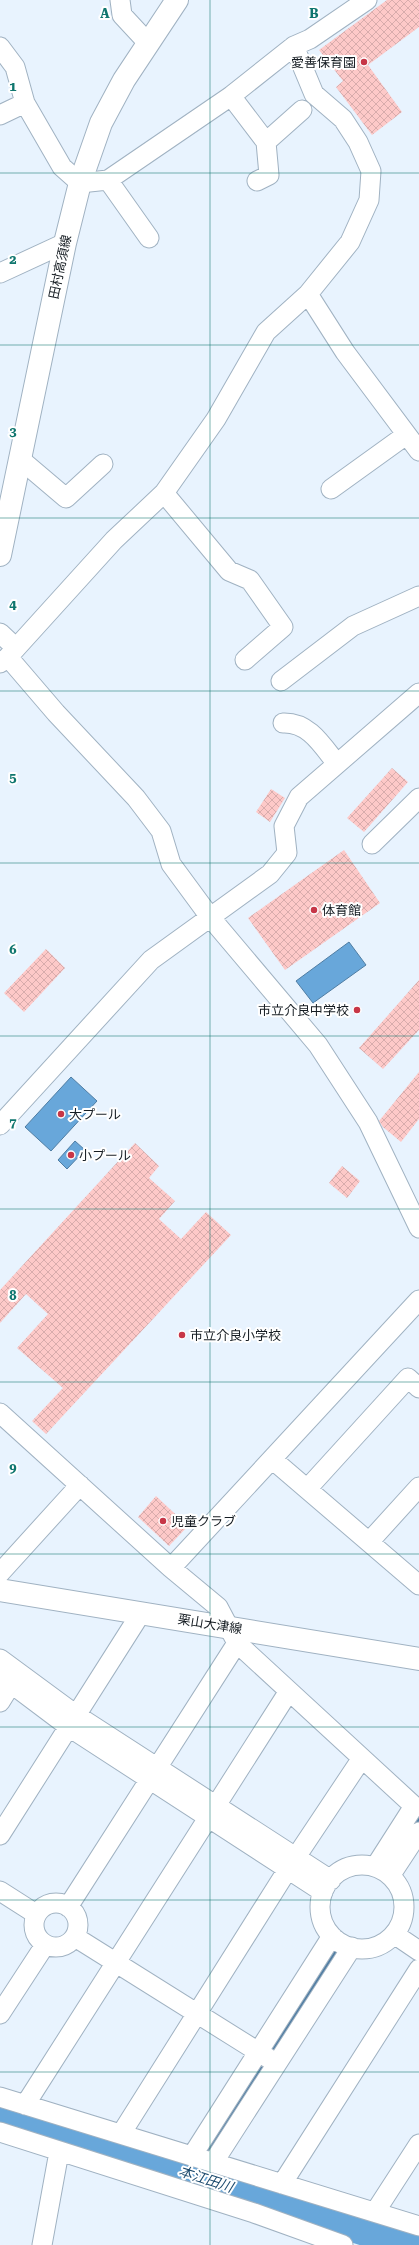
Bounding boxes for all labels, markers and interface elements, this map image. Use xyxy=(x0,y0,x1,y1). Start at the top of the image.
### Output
text: A xyxy=(100,6,110,21)
text: B xyxy=(309,6,319,21)
place label: 愛善保育園 xyxy=(291,55,356,70)
marker: 愛善保育園 xyxy=(359,57,369,67)
text: 1 xyxy=(9,79,17,94)
street label: 田村高須線 xyxy=(46,234,74,300)
text: 2 xyxy=(9,252,17,267)
text: 3 xyxy=(9,424,17,439)
text: 4 xyxy=(9,597,17,612)
text: 5 xyxy=(9,770,17,785)
place label: 体育館 xyxy=(322,903,361,918)
marker: 体育館 xyxy=(309,905,319,915)
text: 6 xyxy=(9,942,17,957)
place label: 市立介良中学校 xyxy=(258,1003,349,1018)
marker: 市立介良中学校 xyxy=(352,1005,362,1015)
place label: 大プール xyxy=(69,1107,121,1122)
marker: 大プール xyxy=(56,1109,66,1119)
text: 7 xyxy=(9,1115,17,1130)
place label: 小プール xyxy=(79,1148,131,1163)
marker: 小プール xyxy=(66,1150,76,1160)
text: 8 xyxy=(9,1288,17,1303)
place label: 市立介良小学校 xyxy=(190,1328,281,1343)
marker: 市立介良小学校 xyxy=(177,1330,187,1340)
text: 9 xyxy=(9,1460,17,1475)
place label: 児童クラブ xyxy=(171,1514,236,1529)
marker: 児童クラブ xyxy=(158,1516,168,1526)
street label: 栗山大津線 xyxy=(177,1612,243,1636)
water label: 本江田川 xyxy=(177,2163,237,2196)

